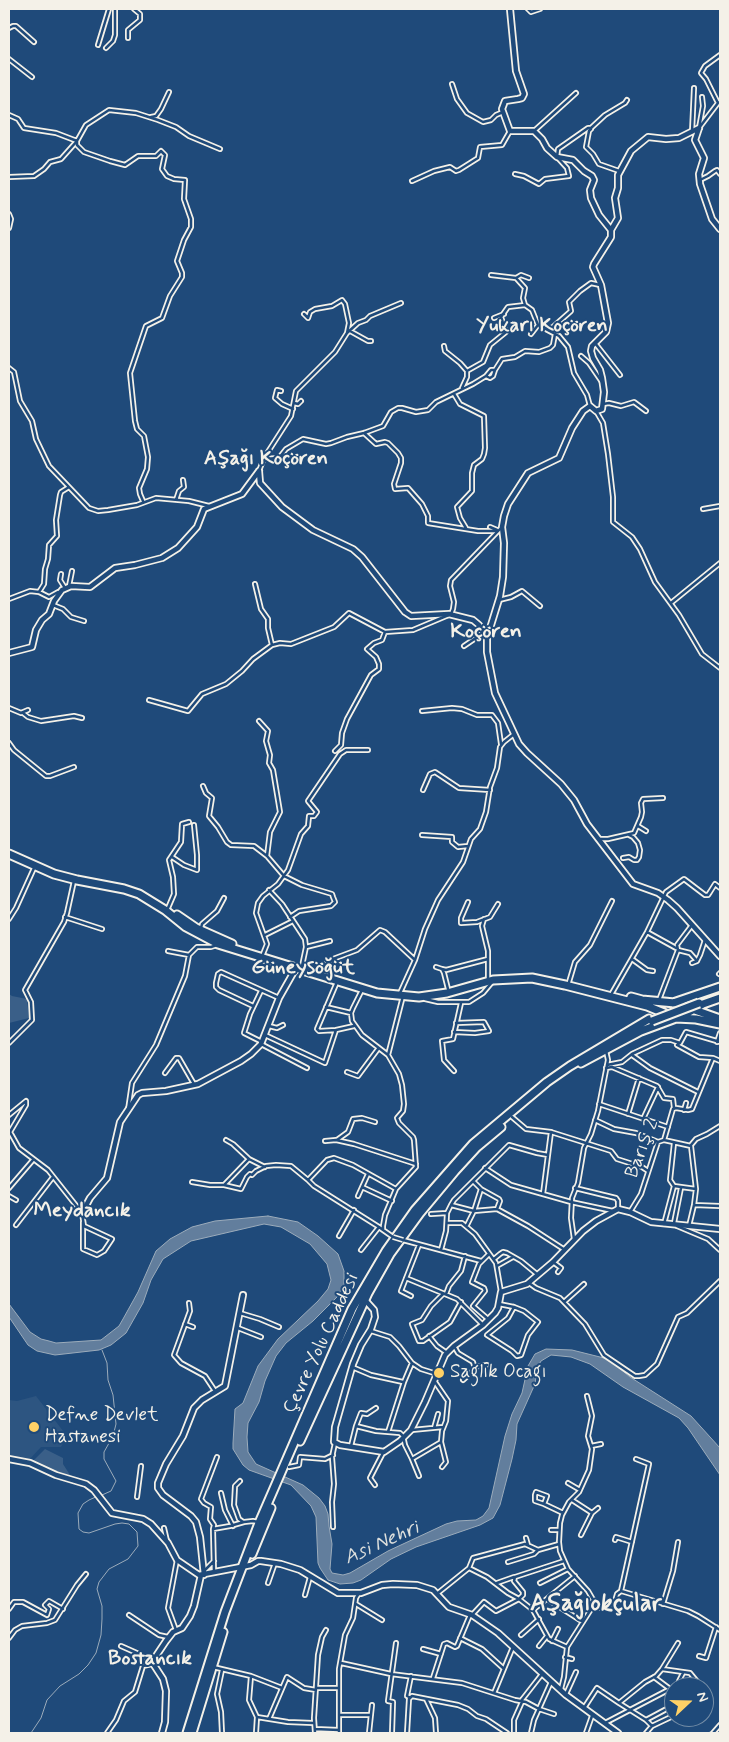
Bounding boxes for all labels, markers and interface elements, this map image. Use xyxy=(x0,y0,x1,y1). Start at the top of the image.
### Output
district label: Yukarı Koçören xyxy=(476,315,608,339)
district label: Aşağı Koçören xyxy=(204,448,328,472)
district label: Koçören xyxy=(450,620,522,646)
district label: Güneysöğüt xyxy=(251,956,355,982)
street label: Barış 2 xyxy=(621,1116,665,1182)
district label: Meydancık xyxy=(33,1199,131,1225)
street label: Çevre Yolu Caddesi xyxy=(279,1270,365,1418)
place label: Saglık Ocagı xyxy=(450,1362,547,1384)
marker: Saglık Ocagı xyxy=(432,1366,446,1380)
place label: Defne Devlet Hastanesi xyxy=(45,1405,158,1449)
marker: Defne Devlet Hastanesi xyxy=(27,1420,41,1434)
water label: Asi Nehri xyxy=(341,1517,423,1571)
district label: Aşağıokçular xyxy=(530,1591,662,1619)
district label: Bostancık xyxy=(108,1647,192,1673)
north arrow xyxy=(664,1677,714,1727)
text: N xyxy=(692,1689,712,1705)

